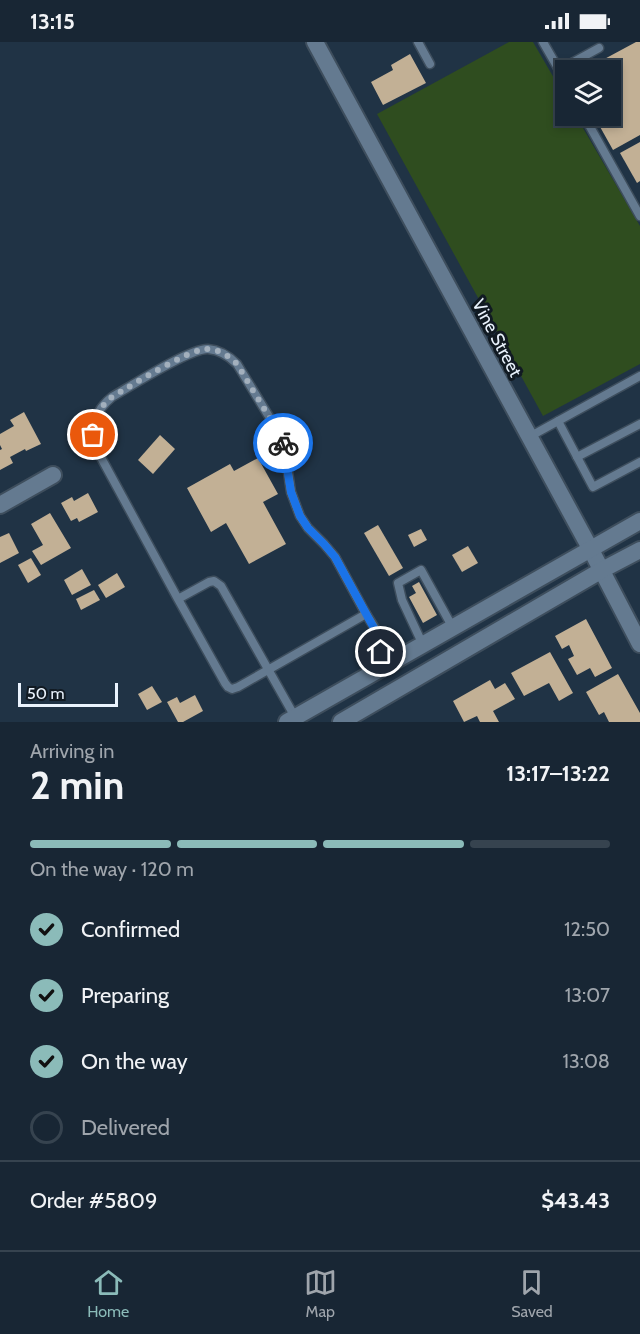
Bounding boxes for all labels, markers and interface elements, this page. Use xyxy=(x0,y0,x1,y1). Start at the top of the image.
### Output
text: 13:15 xyxy=(30,8,75,35)
map controls xyxy=(555,60,621,126)
button: layers xyxy=(555,60,621,126)
street label: Vine Street xyxy=(467,295,527,381)
pin xyxy=(67,409,118,460)
courier xyxy=(253,413,313,473)
icon: bag xyxy=(76,418,109,451)
icon: bike xyxy=(267,427,300,460)
pin xyxy=(355,626,406,677)
icon: home xyxy=(364,635,397,668)
scale bar xyxy=(18,680,118,708)
text: 50 m xyxy=(27,684,64,703)
text: Arriving in xyxy=(30,739,114,763)
text: 13:17–13:22 xyxy=(506,760,610,787)
text: 2 min xyxy=(30,761,124,809)
text: On the way · 120 m xyxy=(30,857,194,881)
icon: check xyxy=(30,913,63,946)
text: Confirmed xyxy=(81,916,180,943)
text: 12:50 xyxy=(564,917,610,941)
icon: check xyxy=(30,979,63,1012)
text: Preparing xyxy=(81,982,169,1009)
text: 13:07 xyxy=(565,983,610,1007)
icon: check xyxy=(30,1045,63,1078)
text: On the way xyxy=(81,1048,188,1075)
text: 13:08 xyxy=(562,1049,610,1073)
text: Delivered xyxy=(81,1114,170,1141)
text: Order #5809 xyxy=(30,1187,157,1214)
text: $43.43 xyxy=(541,1187,610,1214)
tab: Home xyxy=(87,1266,129,1321)
tab: Map xyxy=(304,1266,337,1321)
tab: Saved xyxy=(511,1266,553,1321)

